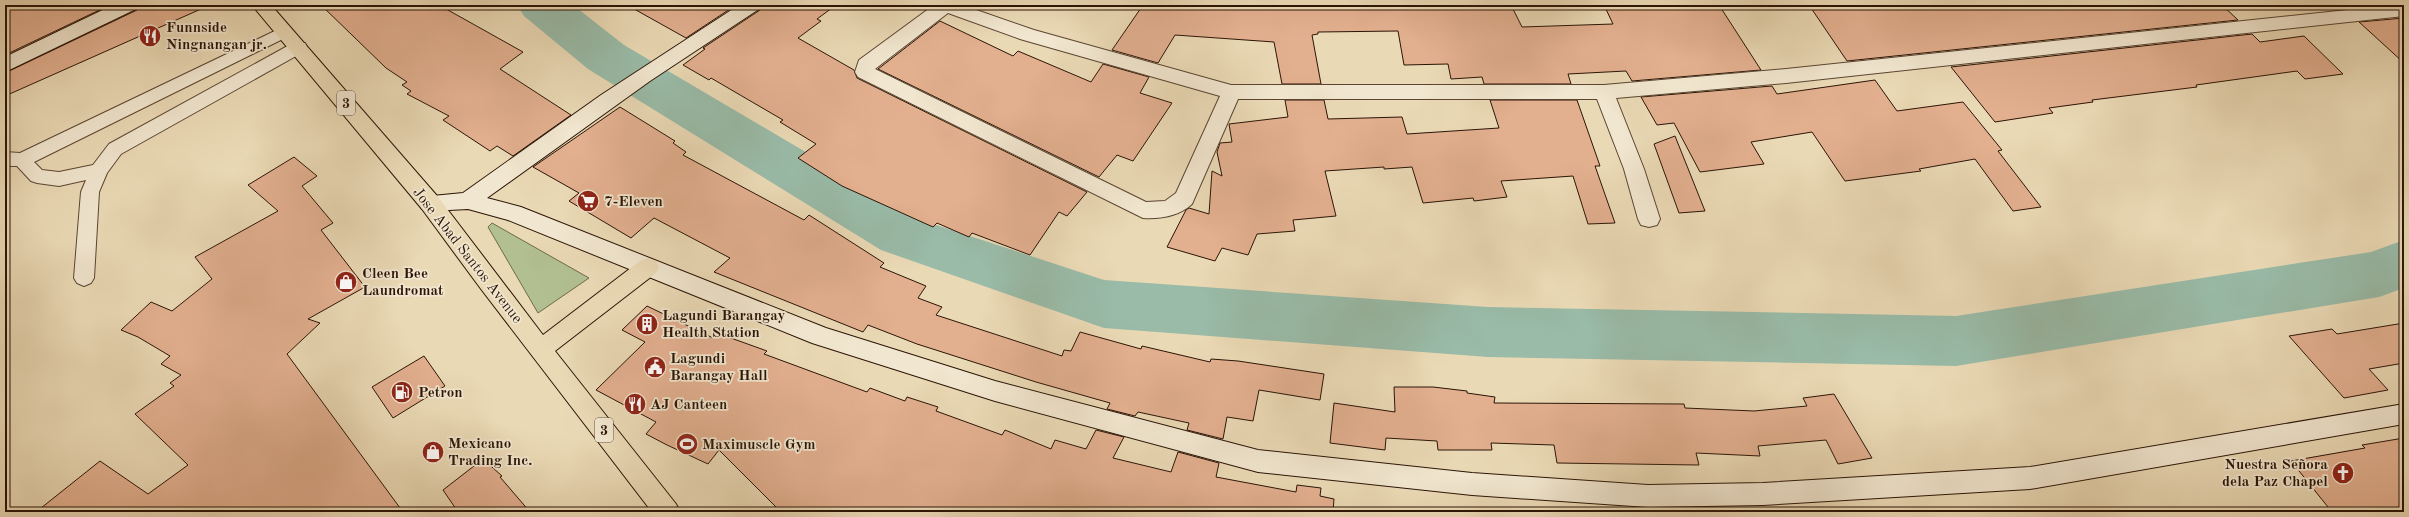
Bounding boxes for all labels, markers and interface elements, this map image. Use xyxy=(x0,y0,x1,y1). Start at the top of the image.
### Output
place label: Funnside Ningnangan jr. xyxy=(166,21,267,53)
restaurant icon: Funnside Ningnangan jr. xyxy=(137,23,163,49)
road number: 3 xyxy=(337,91,355,115)
street label: Jose Abad Santos Avenue xyxy=(409,185,524,327)
supermarket icon: 7-Eleven xyxy=(575,188,601,214)
place label: 7-Eleven xyxy=(604,195,663,210)
place label: Cleen Bee Laundromat xyxy=(362,267,444,299)
shop icon: Cleen Bee Laundromat xyxy=(333,269,359,295)
place label: Lagundi Barangay Health Station xyxy=(662,309,786,341)
building icon: Lagundi Barangay Health Station xyxy=(634,311,660,337)
place label: Lagundi Barangay Hall xyxy=(670,352,768,384)
public building icon: Lagundi Barangay Hall xyxy=(642,354,668,380)
fuel station icon: Petron xyxy=(389,379,415,405)
place label: Petron xyxy=(418,386,463,401)
restaurant icon: AJ Canteen xyxy=(622,391,648,417)
place label: AJ Canteen xyxy=(650,398,727,413)
road number: 3 xyxy=(595,418,613,442)
sports icon: Maximuscle Gym xyxy=(674,431,700,457)
place label: Mexicano Trading Inc. xyxy=(448,437,532,469)
place label: Maximuscle Gym xyxy=(702,438,816,453)
shop icon: Mexicano Trading Inc. xyxy=(420,439,446,465)
place label: Nuestra Señora dela Paz Chapel xyxy=(2222,458,2328,490)
church icon: Nuestra Señora dela Paz Chapel xyxy=(2330,460,2356,486)

